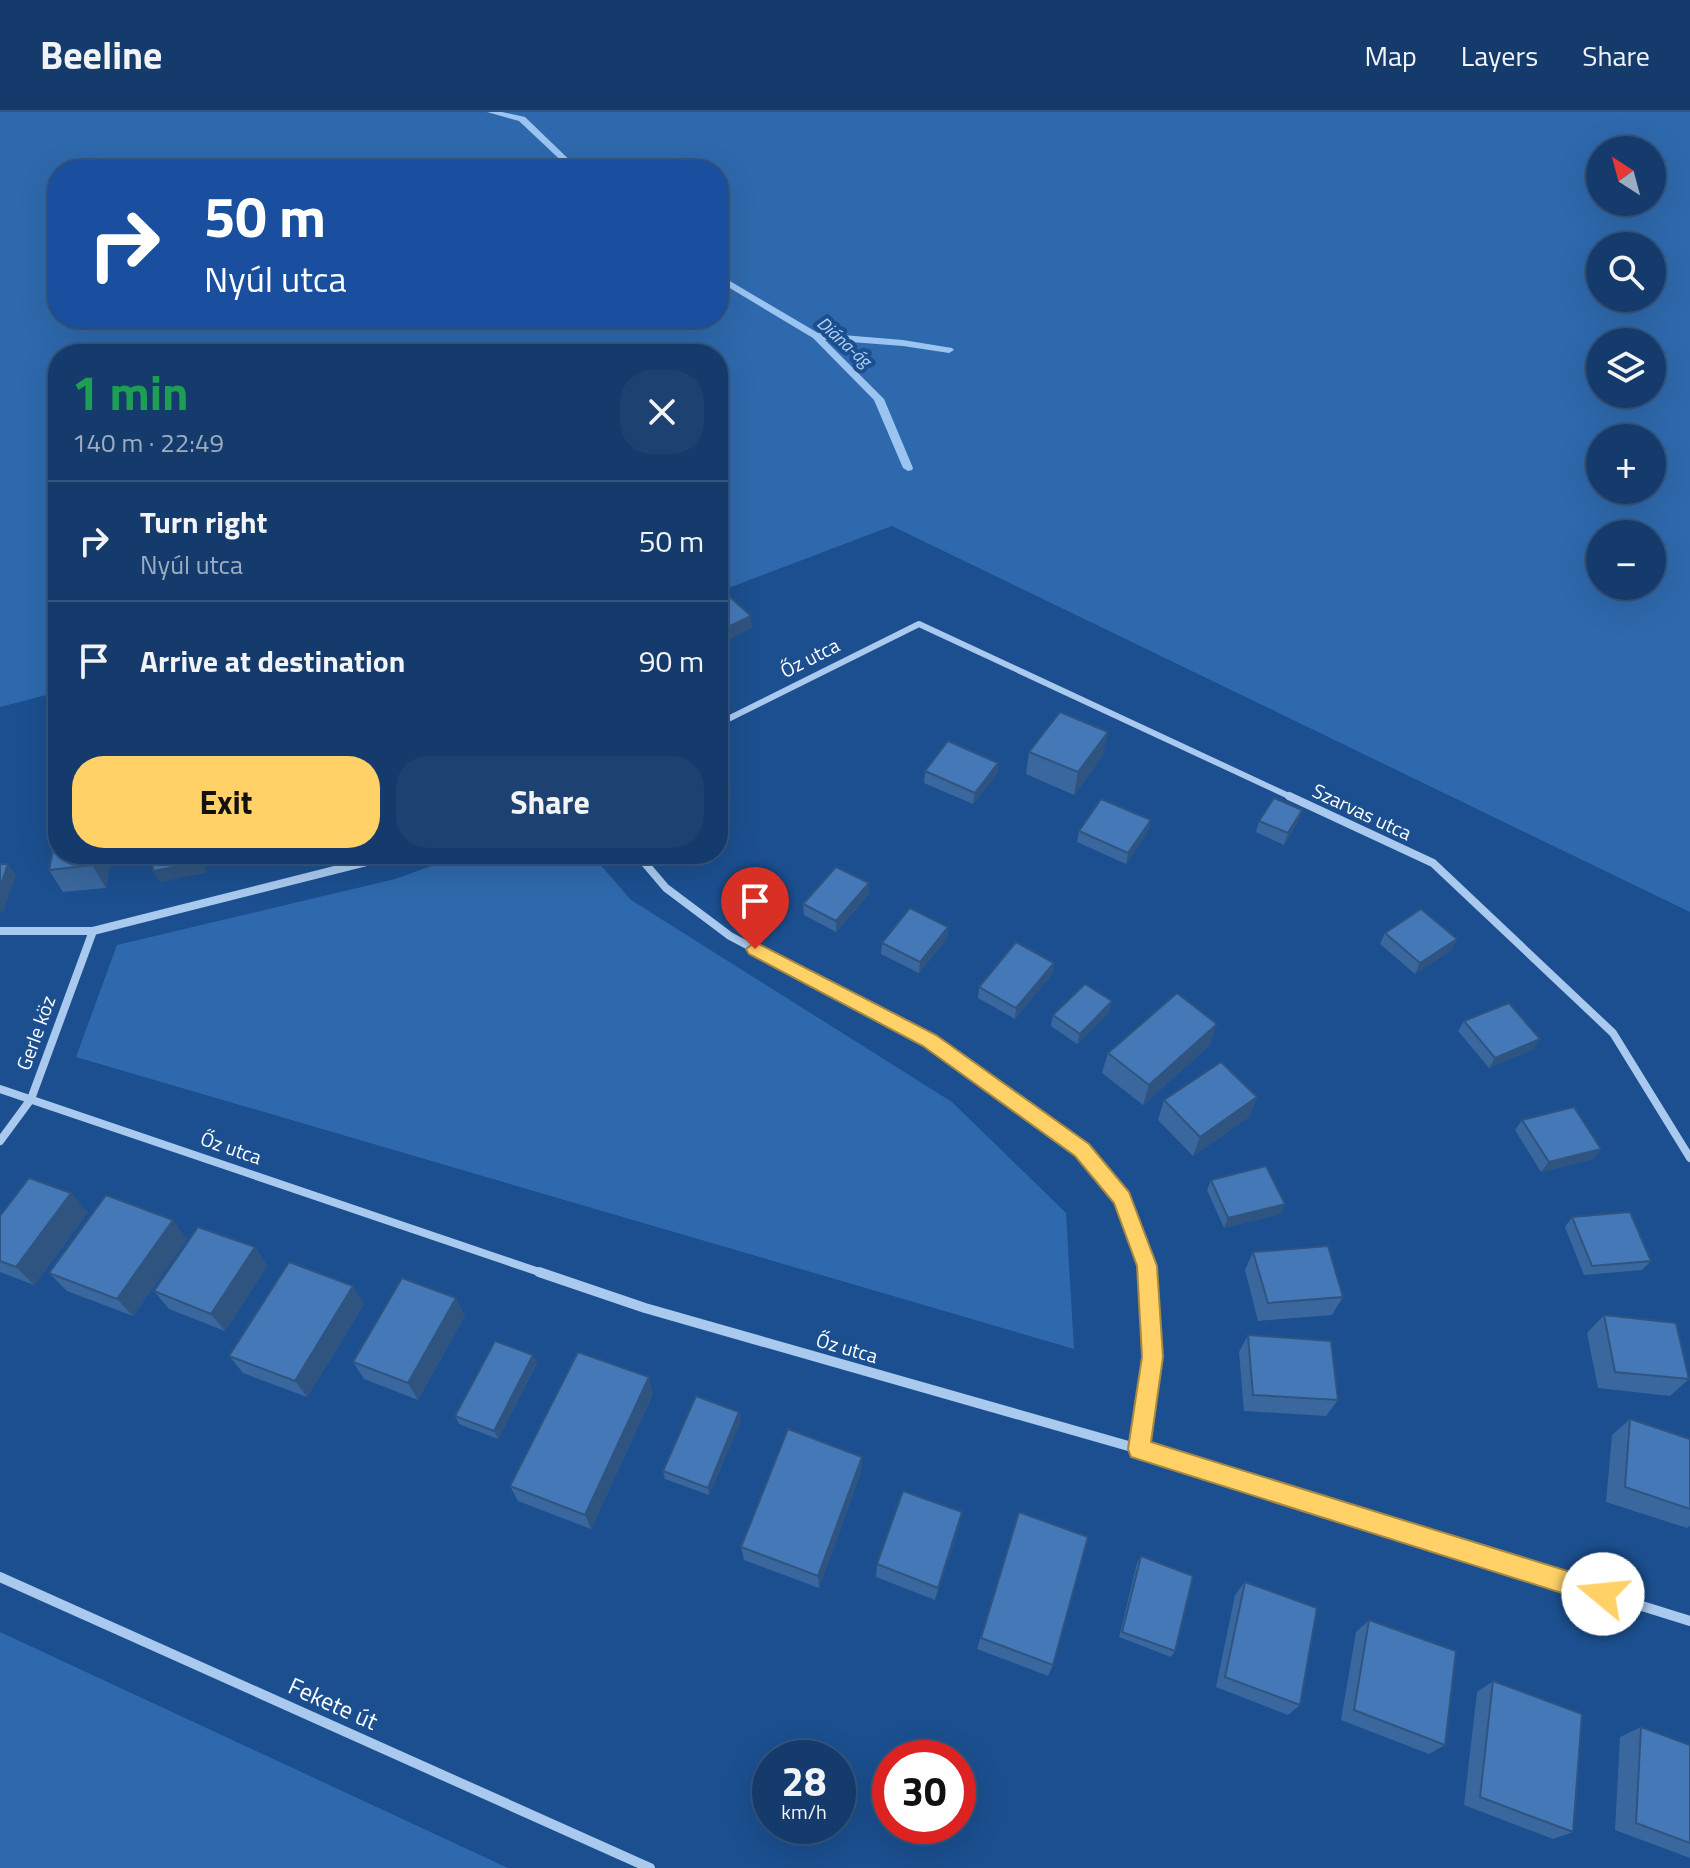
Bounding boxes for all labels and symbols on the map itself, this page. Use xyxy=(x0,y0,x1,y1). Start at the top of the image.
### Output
north arrow xyxy=(1586,136,1666,216)
water label: Diána-ág xyxy=(811,310,879,375)
street label: Őz utca xyxy=(775,629,845,686)
street label: Szarvas utca xyxy=(1307,775,1417,848)
pin xyxy=(721,867,789,949)
street label: Gerle köz xyxy=(8,991,63,1074)
street label: Őz utca xyxy=(196,1123,266,1172)
street label: Őz utca xyxy=(813,1324,882,1371)
position arrow xyxy=(1561,1552,1645,1636)
street label: Fekete út xyxy=(283,1667,384,1739)
speed limit sign: 30 xyxy=(872,1740,976,1844)

